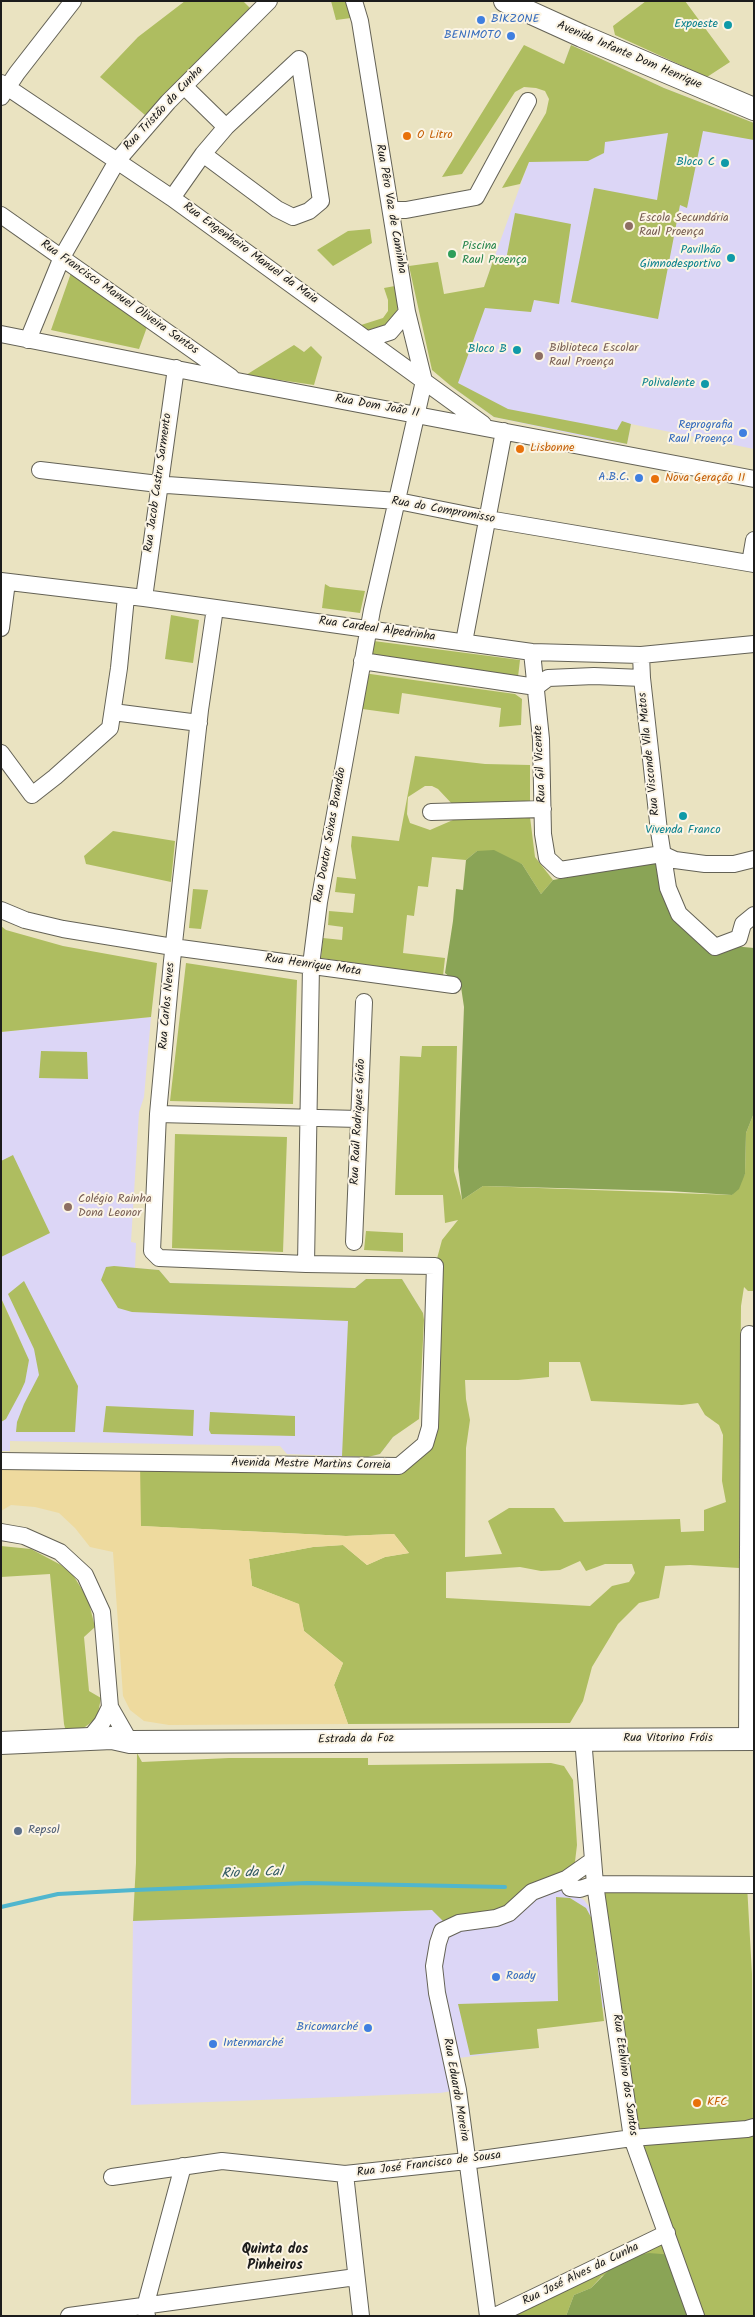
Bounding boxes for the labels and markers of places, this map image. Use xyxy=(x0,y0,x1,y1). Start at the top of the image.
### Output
place label: BIKZONE xyxy=(491,13,539,27)
marker: BIKZONE xyxy=(475,14,487,26)
place label: Expoeste xyxy=(674,18,718,32)
marker: Expoeste xyxy=(722,19,734,31)
place label: BENIMOTO xyxy=(444,29,501,43)
marker: BENIMOTO xyxy=(505,30,517,42)
place label: O Litro xyxy=(417,129,453,143)
marker: O Litro xyxy=(401,130,413,142)
place label: Bloco C xyxy=(676,156,715,170)
marker: Bloco C xyxy=(719,157,731,169)
place label: Escola Secundária Raul Proença xyxy=(639,212,729,240)
marker: Escola Secundária Raul Proença xyxy=(623,220,635,232)
place label: Piscina Raul Proença xyxy=(462,240,527,268)
place label: Pavilhão Gimnodesportivo xyxy=(640,244,721,272)
marker: Piscina Raul Proença xyxy=(446,248,458,260)
marker: Pavilhão Gimnodesportivo xyxy=(725,252,737,264)
place label: Biblioteca Escolar Raul Proença xyxy=(549,342,638,370)
place label: Bloco B xyxy=(468,343,507,357)
marker: Bloco B xyxy=(511,344,523,356)
marker: Biblioteca Escolar Raul Proença xyxy=(533,350,545,362)
place label: Polivalente xyxy=(642,377,695,391)
marker: Polivalente xyxy=(699,378,711,390)
place label: Reprografia Raul Proença xyxy=(668,419,733,447)
marker: Reprografia Raul Proença xyxy=(737,427,749,439)
place label: Lisbonne xyxy=(530,442,574,456)
marker: Lisbonne xyxy=(514,443,526,455)
place label: A.B.C. xyxy=(598,471,629,485)
marker: A.B.C. xyxy=(633,472,645,484)
place label: Nova Geração II xyxy=(665,472,745,486)
marker: Nova Geração II xyxy=(649,473,661,485)
marker: Vivenda Franco xyxy=(677,810,689,822)
place label: Vivenda Franco xyxy=(645,824,721,838)
place label: Colégio Rainha Dona Leonor xyxy=(78,1193,152,1221)
marker: Colégio Rainha Dona Leonor xyxy=(62,1201,74,1213)
place label: Repsol xyxy=(28,1824,60,1838)
marker: Repsol xyxy=(12,1825,24,1837)
place label: Roady xyxy=(506,1970,536,1984)
marker: Roady xyxy=(490,1971,502,1983)
place label: Bricomarché xyxy=(297,2021,358,2035)
marker: Bricomarché xyxy=(362,2022,374,2034)
place label: Intermarché xyxy=(223,2037,283,2051)
marker: Intermarché xyxy=(207,2038,219,2050)
place label: KFC xyxy=(707,2096,728,2110)
marker: KFC xyxy=(691,2097,703,2109)

